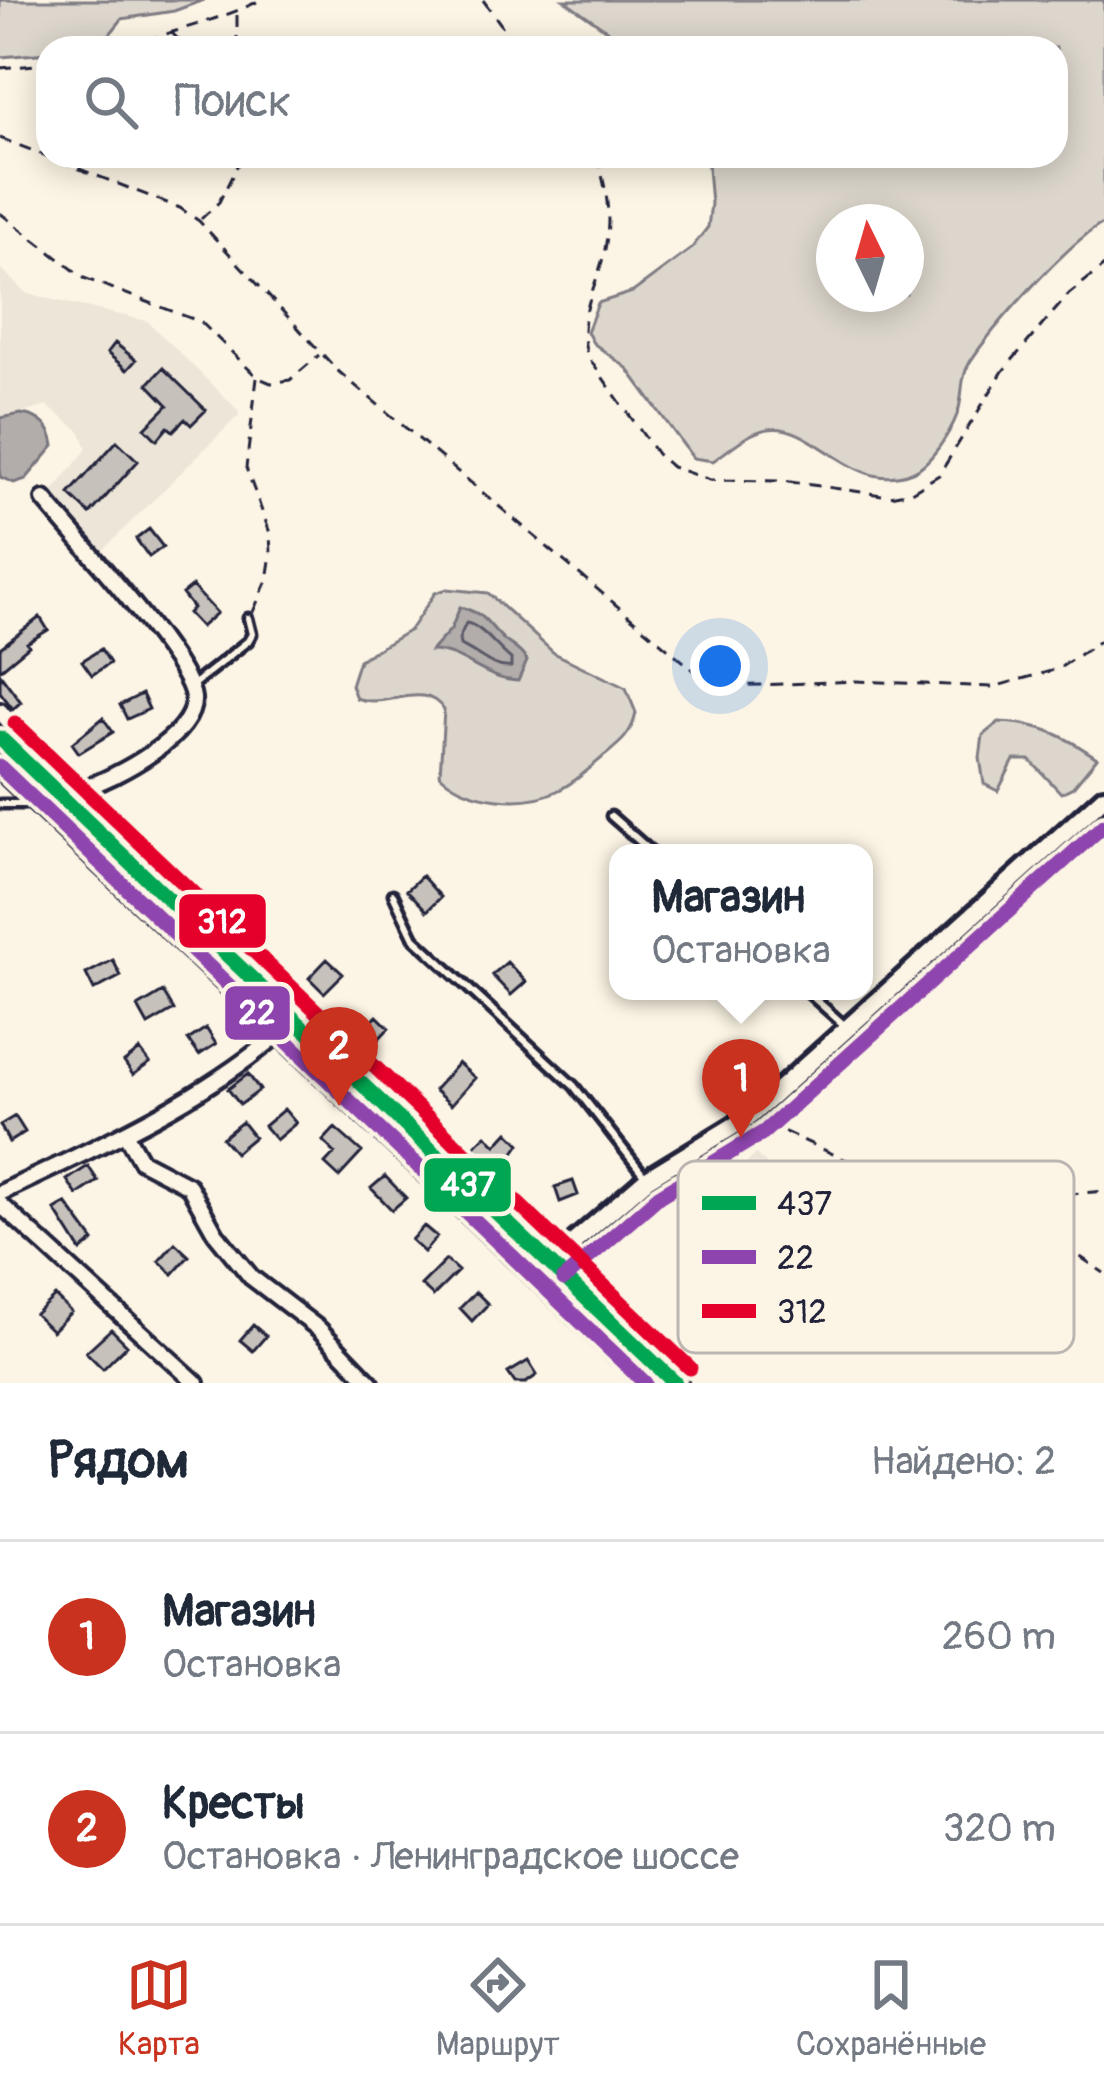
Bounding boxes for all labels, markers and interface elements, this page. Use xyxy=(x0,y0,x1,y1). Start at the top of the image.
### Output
search box xyxy=(36,36,1068,168)
icon: search xyxy=(78,69,144,135)
text: Поиск xyxy=(174,74,291,130)
north arrow xyxy=(816,204,924,312)
your location xyxy=(690,636,750,696)
popup xyxy=(609,844,873,1000)
text: Магазин xyxy=(651,870,805,926)
line badge: 312 xyxy=(177,892,268,950)
text: 312 xyxy=(197,902,247,943)
text: Остановка xyxy=(651,926,831,975)
line badge: 22 xyxy=(223,984,292,1042)
text: 22 xyxy=(239,993,275,1034)
pin: 2 xyxy=(300,1007,378,1106)
pin: 1 xyxy=(702,1039,780,1138)
line badge: 437 xyxy=(422,1156,513,1214)
legend xyxy=(678,1161,1074,1353)
text: 437 xyxy=(440,1165,496,1206)
text: 437 xyxy=(777,1184,832,1225)
text: 22 xyxy=(777,1238,814,1279)
text: 312 xyxy=(777,1292,827,1333)
text: Рядом xyxy=(48,1429,189,1493)
text: Найдено: 2 xyxy=(871,1437,1056,1486)
text: Магазин xyxy=(162,1584,316,1640)
text: 1 xyxy=(79,1612,95,1661)
text: 260 m xyxy=(942,1612,1056,1661)
text: Остановка xyxy=(162,1640,341,1689)
text: Кресты xyxy=(162,1776,305,1832)
text: 2 xyxy=(76,1804,98,1853)
text: 320 m xyxy=(943,1804,1056,1853)
text: Остановка · Ленинградское шоссе xyxy=(162,1832,739,1881)
tab: Карта xyxy=(118,1952,200,2065)
tab: Маршрут xyxy=(436,1952,560,2065)
tab: Сохранённые xyxy=(796,1952,986,2065)

